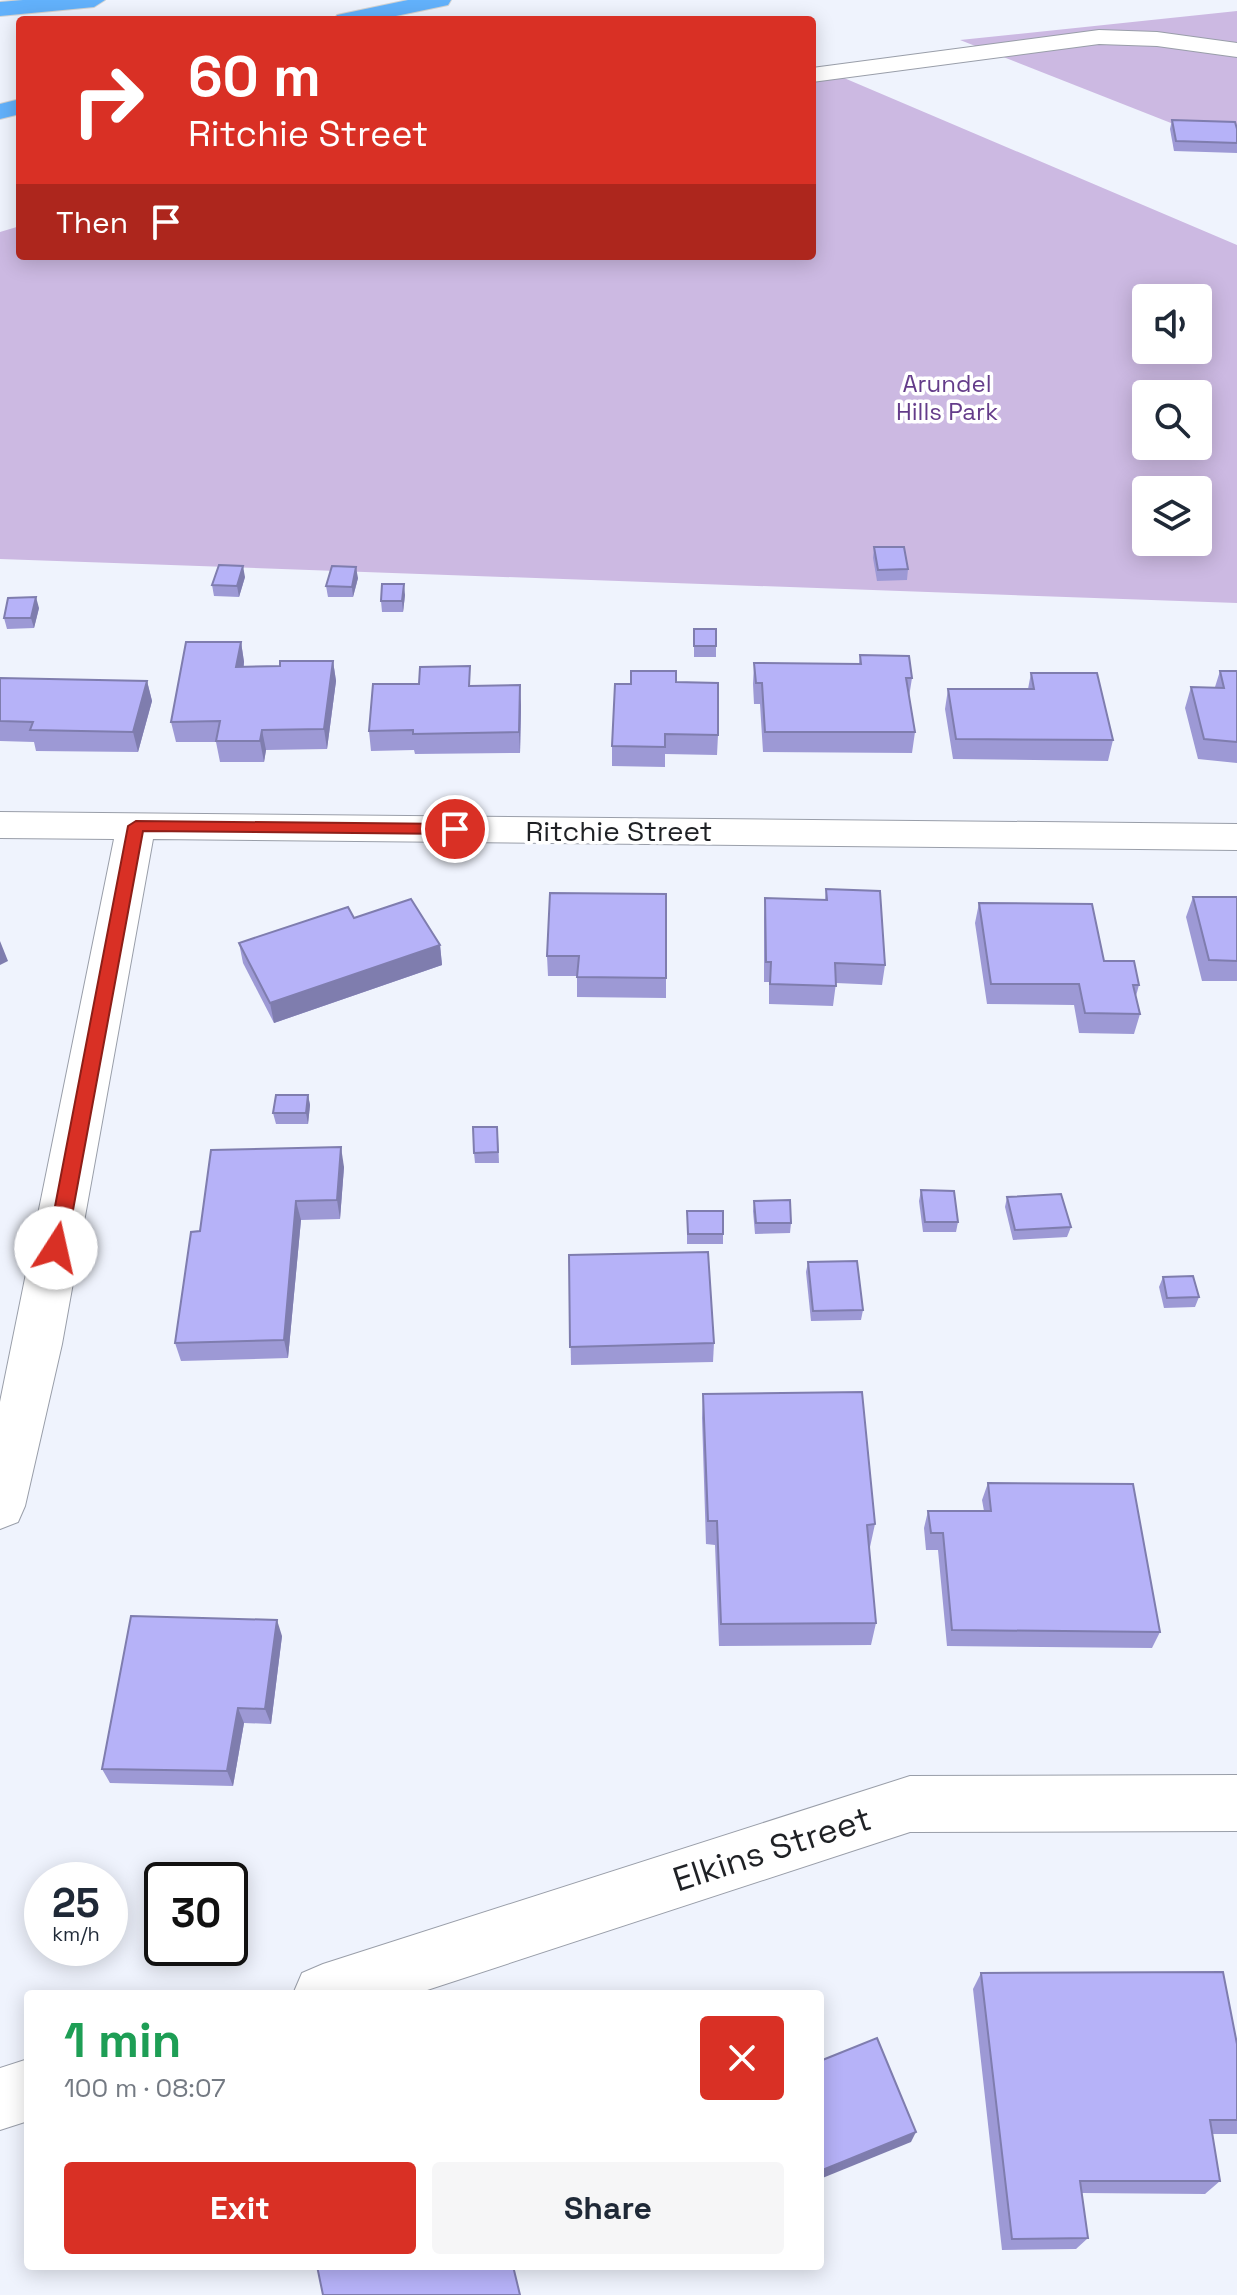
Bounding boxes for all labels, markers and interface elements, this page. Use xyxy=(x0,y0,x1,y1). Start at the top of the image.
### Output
text: 60 m xyxy=(188,41,321,112)
icon: right xyxy=(56,48,160,152)
text: Ritchie Street xyxy=(188,111,428,157)
icon: arrive xyxy=(144,200,188,244)
text: Then xyxy=(56,203,128,242)
map controls xyxy=(1132,284,1212,556)
button: sound xyxy=(1132,284,1212,364)
park label: Arundel Hills Park xyxy=(896,368,998,427)
button: search xyxy=(1132,380,1212,460)
button: layers xyxy=(1132,476,1212,556)
pin xyxy=(421,795,489,863)
icon: arrive xyxy=(433,807,477,851)
street label: Ritchie Street xyxy=(525,813,713,849)
position arrow xyxy=(14,1206,98,1290)
street label: Elkins Street xyxy=(668,1797,876,1901)
speed limit sign: 30 xyxy=(144,1862,248,1966)
text: 25 xyxy=(52,1878,100,1929)
text: km/h xyxy=(52,1921,100,1947)
text: 1 min xyxy=(64,2010,181,2071)
button: close xyxy=(700,2016,784,2100)
text: 100 m · 08:07 xyxy=(64,2071,226,2105)
button: Exit xyxy=(64,2162,416,2254)
button: Share xyxy=(432,2162,784,2254)

